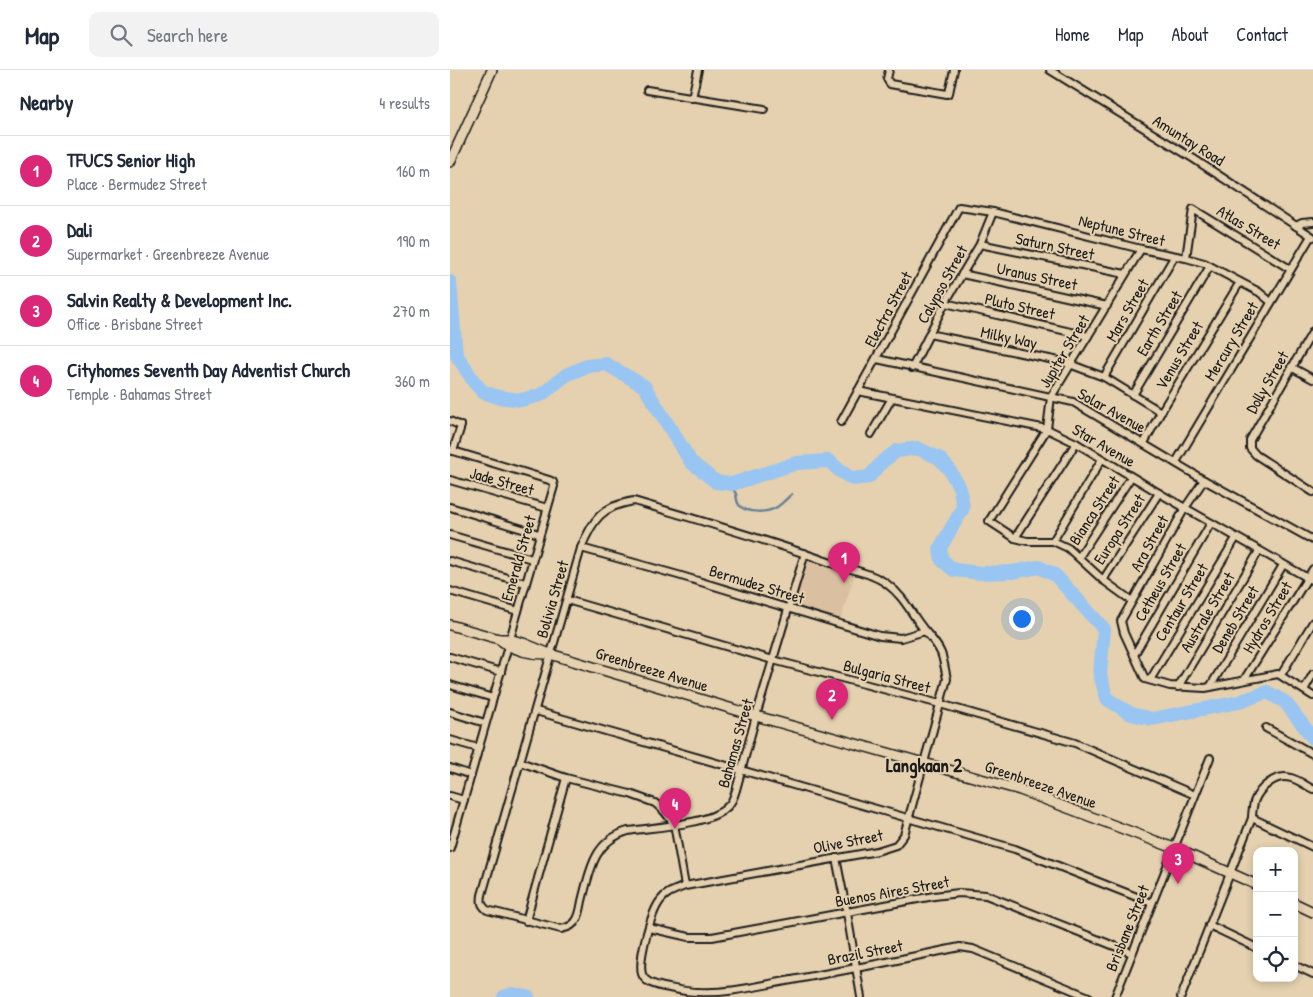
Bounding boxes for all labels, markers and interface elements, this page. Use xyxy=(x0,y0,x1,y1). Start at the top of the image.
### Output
search box xyxy=(89,12,439,57)
text: Map xyxy=(25,19,59,51)
icon: search xyxy=(107,21,135,49)
text: Search here xyxy=(147,22,228,48)
text: Home xyxy=(1055,22,1090,47)
text: Map xyxy=(1118,22,1143,47)
text: About xyxy=(1171,22,1208,47)
text: Contact xyxy=(1236,22,1288,47)
text: Nearby xyxy=(20,88,73,117)
text: 4 results xyxy=(379,92,430,114)
street label: Amuntay Road xyxy=(1149,109,1229,171)
text: TFUCS Senior High xyxy=(67,147,195,173)
text: 1 xyxy=(33,160,39,182)
text: 160 m xyxy=(396,160,430,182)
text: Place · Bermudez Street xyxy=(67,173,207,195)
street label: Atlas Street xyxy=(1213,199,1285,255)
street label: Neptune Street xyxy=(1077,209,1168,251)
text: Dali xyxy=(67,217,93,243)
street label: Saturn Street xyxy=(1014,227,1097,265)
text: 2 xyxy=(32,230,40,252)
text: 190 m xyxy=(397,230,430,252)
street label: Calypso Street xyxy=(911,240,973,327)
text: Supermarket · Greenbreeze Avenue xyxy=(67,243,269,265)
street label: Uranus Street xyxy=(995,257,1080,295)
street label: Electra Street xyxy=(859,267,917,351)
street label: Mars Street xyxy=(1100,274,1154,345)
street label: Earth Street xyxy=(1131,286,1187,360)
text: Salvin Realty & Development Inc. xyxy=(67,287,292,313)
street label: Pluto Street xyxy=(983,287,1058,325)
street label: Mercury Street xyxy=(1199,297,1263,385)
text: 3 xyxy=(32,300,40,322)
text: 270 m xyxy=(393,300,430,322)
street label: Jupiter Street xyxy=(1034,310,1095,392)
text: Office · Brisbane Street xyxy=(67,313,202,335)
street label: Venus Street xyxy=(1150,316,1208,393)
street label: Milky Way xyxy=(979,320,1040,354)
street label: Dolly Street xyxy=(1240,346,1294,417)
text: Cityhomes Seventh Day Adventist Church xyxy=(67,357,350,383)
text: 4 xyxy=(33,370,39,392)
text: 360 m xyxy=(395,370,430,392)
street label: Solar Avenue xyxy=(1074,382,1151,438)
text: Temple · Bahamas Street xyxy=(67,383,211,405)
street label: Star Avenue xyxy=(1068,418,1140,472)
street label: Jade Street xyxy=(467,461,537,501)
street label: Bianca Street xyxy=(1063,471,1125,549)
street label: Europa Street xyxy=(1088,489,1150,569)
street label: Ara Street xyxy=(1125,510,1174,575)
street label: Emerald Street xyxy=(495,512,541,603)
street label: Cetheus Street xyxy=(1129,538,1192,625)
pin: 1 xyxy=(828,542,860,583)
street label: Bolivia Street xyxy=(530,557,574,640)
street label: Centaur Street xyxy=(1149,558,1213,645)
street label: Bermudez Street xyxy=(707,559,808,609)
street label: Australe Street xyxy=(1174,567,1240,656)
street label: Hydros Street xyxy=(1237,577,1297,657)
street label: Deneb Street xyxy=(1206,581,1264,657)
your location xyxy=(1009,606,1035,632)
street label: Greenbreeze Avenue xyxy=(593,641,712,697)
street label: Bulgaria Street xyxy=(841,654,933,698)
pin: 2 xyxy=(816,679,848,720)
street label: Bahamas Street xyxy=(712,695,758,790)
district label: Langkaan 2 xyxy=(886,752,962,779)
street label: Greenbreeze Avenue xyxy=(982,755,1100,814)
pin: 4 xyxy=(659,788,691,829)
street label: Olive Street xyxy=(811,823,885,859)
pin: 3 xyxy=(1162,843,1194,884)
map controls xyxy=(1253,847,1298,982)
button: + xyxy=(1253,847,1298,892)
street label: Buenos Aires Street xyxy=(833,870,951,912)
street label: Brisbane Street xyxy=(1100,881,1155,975)
button: − xyxy=(1253,892,1298,937)
street label: Brazil Street xyxy=(826,934,905,970)
button: locate xyxy=(1253,937,1298,982)

